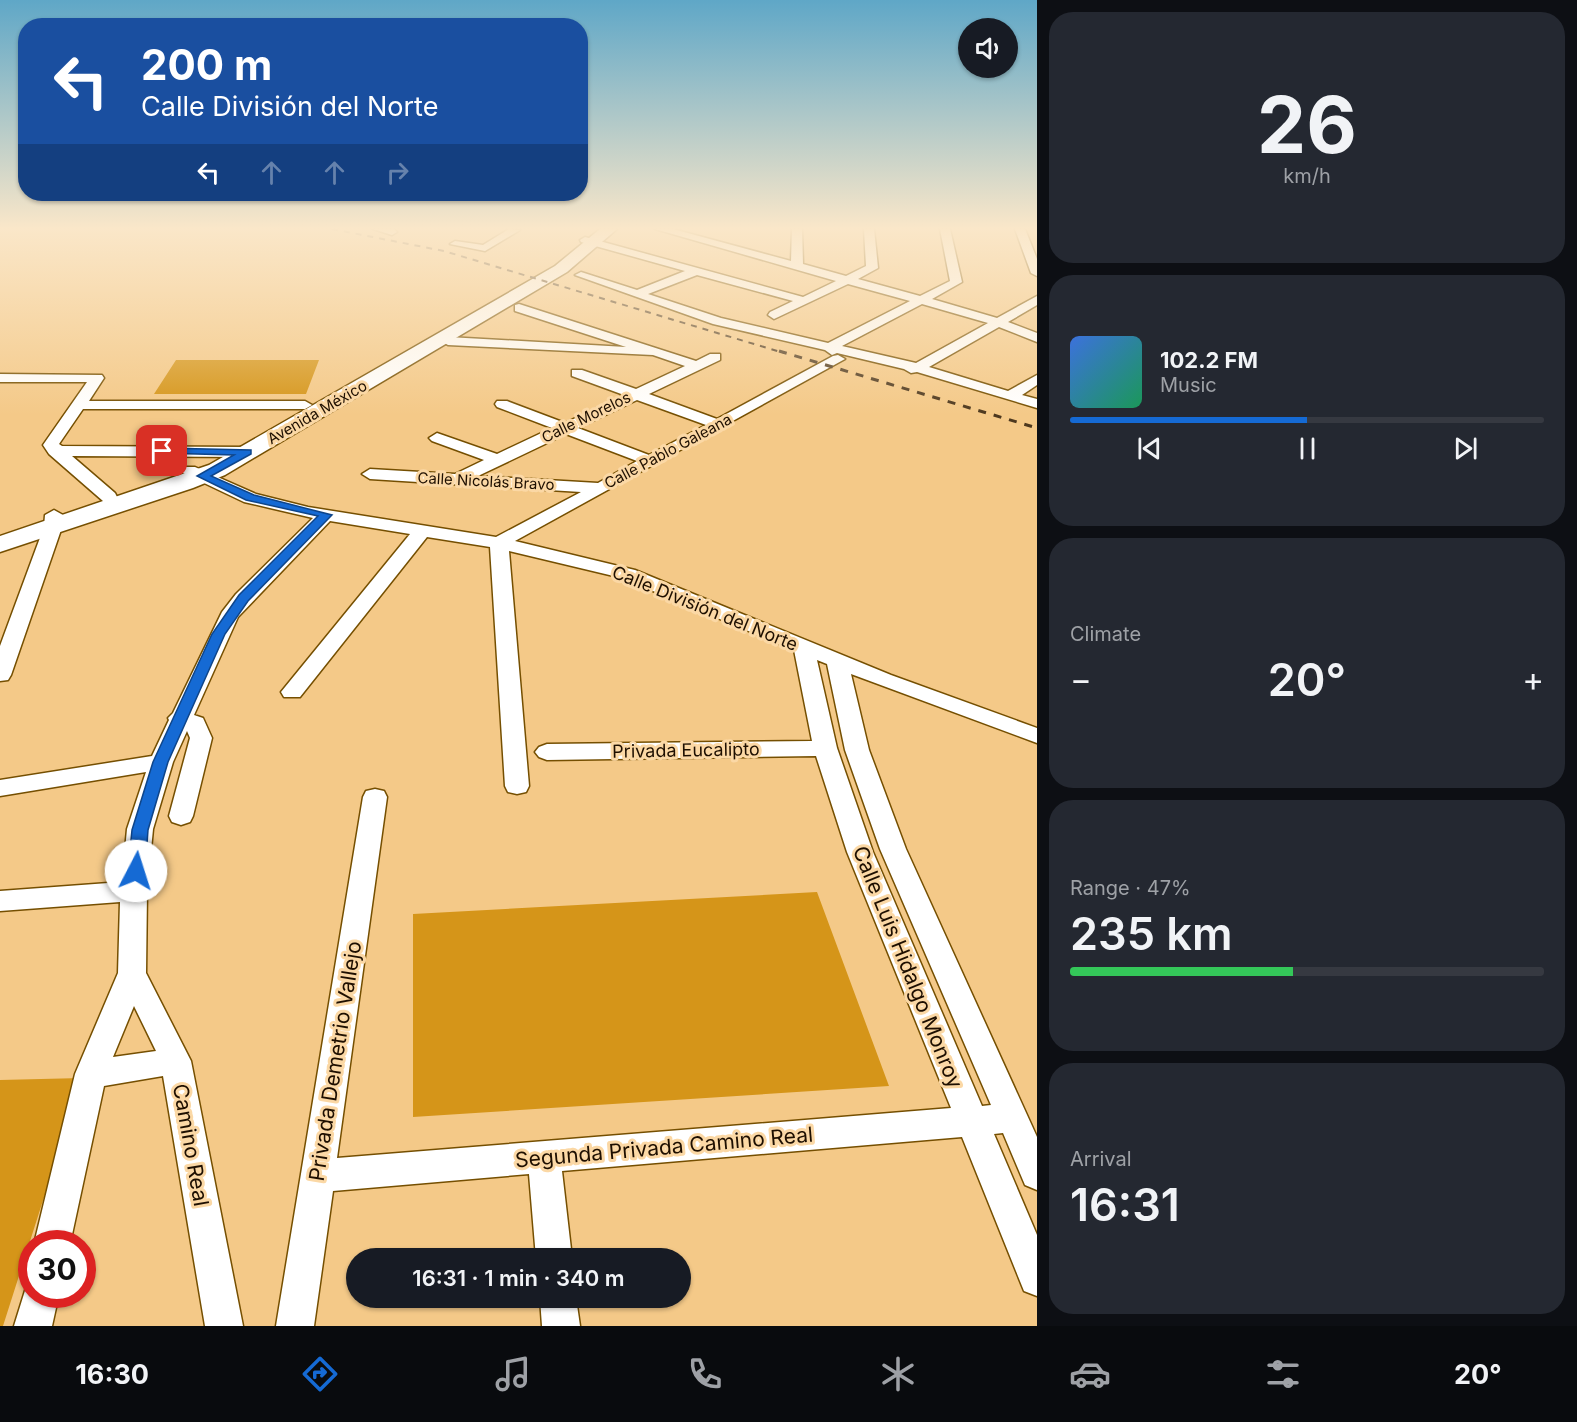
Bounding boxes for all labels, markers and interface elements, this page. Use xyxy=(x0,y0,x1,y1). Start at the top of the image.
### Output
map controls xyxy=(958,18,1018,78)
button: sound xyxy=(958,18,1018,78)
text: 200 m xyxy=(141,39,272,90)
icon: left xyxy=(42,42,120,120)
text: 26 xyxy=(1257,77,1357,172)
text: Calle División del Norte xyxy=(141,90,438,123)
icon: left xyxy=(192,156,225,189)
icon: ahead xyxy=(255,156,288,189)
icon: ahead xyxy=(318,156,351,189)
icon: right xyxy=(381,156,414,189)
text: km/h xyxy=(1283,164,1331,188)
text: 102.2 FM xyxy=(1160,347,1258,373)
text: Music xyxy=(1160,373,1217,397)
street label: Avenida México xyxy=(264,376,370,448)
street label: Calle Morelos xyxy=(538,387,634,447)
street label: Calle Pablo Galeana xyxy=(601,409,735,493)
pin xyxy=(136,425,187,476)
icon: previous xyxy=(1133,432,1166,465)
icon: pause xyxy=(1291,432,1324,465)
icon: next xyxy=(1449,432,1482,465)
icon: arrive xyxy=(145,434,178,467)
street label: Calle Nicolás Bravo xyxy=(417,468,555,494)
street label: Calle División del Norte xyxy=(609,561,801,655)
text: Climate xyxy=(1070,622,1141,646)
text: 20° xyxy=(1268,652,1346,707)
text: − xyxy=(1070,659,1092,699)
text: + xyxy=(1522,659,1544,699)
street label: Privada Eucalipto xyxy=(612,738,760,762)
position arrow xyxy=(104,839,168,903)
street label: Calle Luis Hidalgo Monroy xyxy=(848,842,968,1092)
text: Range · 47% xyxy=(1070,876,1191,900)
text: 235 km xyxy=(1070,906,1232,961)
street label: Privada Demetrio Vallejo xyxy=(304,939,366,1183)
street label: Camino Real xyxy=(168,1082,214,1208)
street label: Segunda Privada Camino Real xyxy=(514,1122,814,1172)
text: Arrival xyxy=(1070,1147,1132,1171)
text: 16:31 xyxy=(1070,1177,1180,1232)
speed limit sign: 30 xyxy=(18,1230,96,1308)
text: 16:31 · 1 min · 340 m xyxy=(412,1265,625,1291)
icon: directions xyxy=(299,1353,341,1395)
icon: music xyxy=(492,1353,534,1395)
icon: phone xyxy=(684,1353,726,1395)
icon: climate xyxy=(877,1353,919,1395)
icon: car xyxy=(1069,1353,1111,1395)
icon: filters xyxy=(1262,1353,1304,1395)
text: 16:30 xyxy=(75,1358,149,1391)
text: 20° xyxy=(1454,1358,1502,1391)

